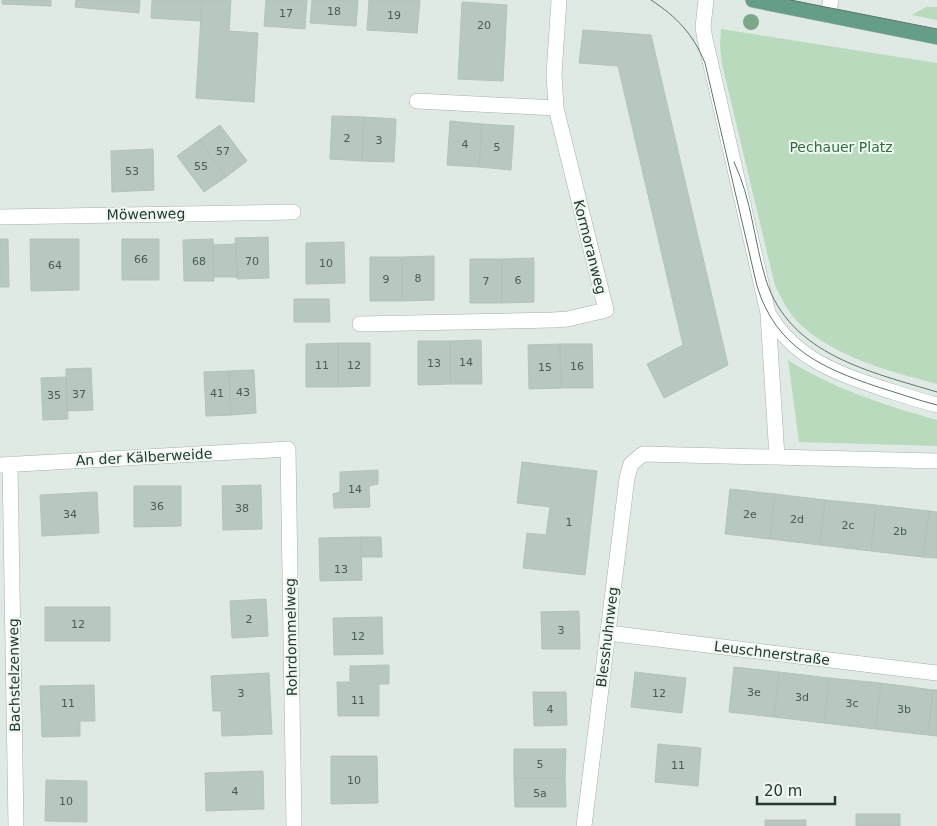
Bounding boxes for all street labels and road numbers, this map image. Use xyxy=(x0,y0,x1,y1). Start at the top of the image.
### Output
street label: Kormoranweg xyxy=(571,198,609,296)
street label: Möwenweg xyxy=(107,205,185,223)
street label: An der Kälberweide xyxy=(75,445,213,469)
street label: Rohrdommelweg xyxy=(282,578,300,696)
street label: Blesshuhnweg xyxy=(593,586,621,688)
street label: Bachstelzenweg xyxy=(5,618,23,732)
street label: Leuschnerstraße xyxy=(713,638,831,668)

